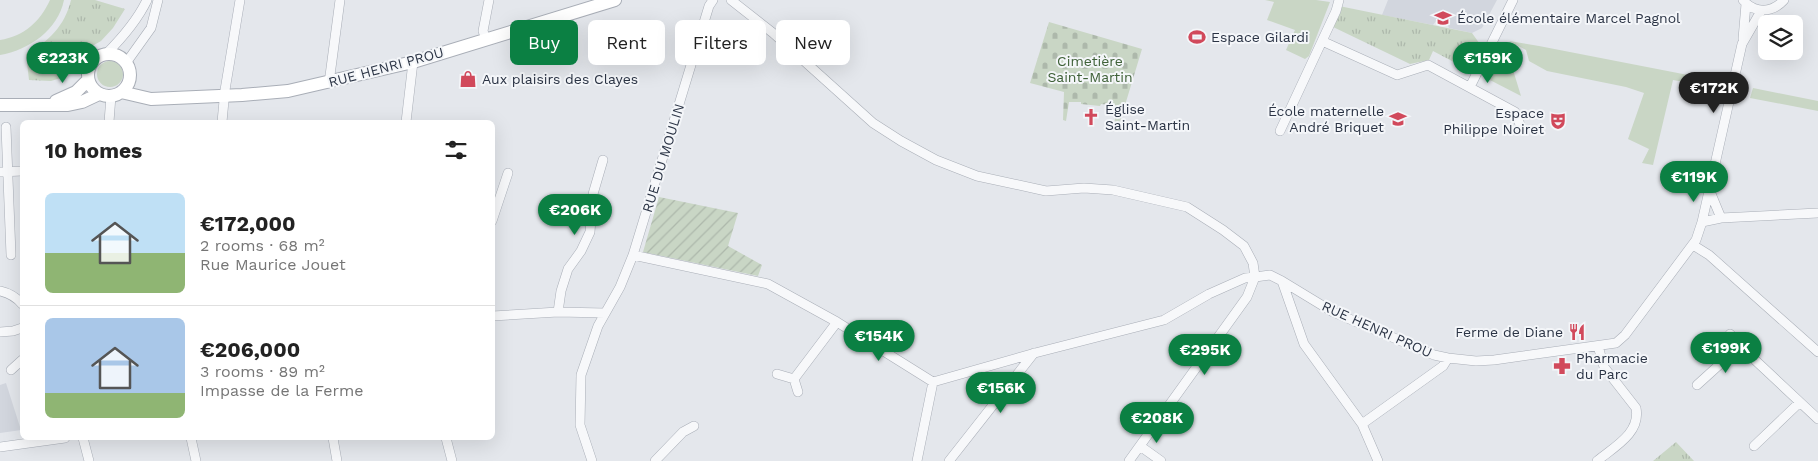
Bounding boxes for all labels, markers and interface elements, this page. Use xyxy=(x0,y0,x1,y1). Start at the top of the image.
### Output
school or university icon: École élémentaire Marcel Pagnol xyxy=(1433,8,1453,28)
place label: École élémentaire Marcel Pagnol xyxy=(1457,10,1681,26)
map controls xyxy=(1758,15,1803,60)
button: layers xyxy=(1758,15,1803,60)
chip: Buy xyxy=(510,20,578,65)
chip: Rent xyxy=(588,20,665,65)
chip: Filters xyxy=(675,20,766,65)
chip: New xyxy=(776,20,850,65)
sports icon: Espace Gilardi xyxy=(1187,27,1207,47)
place label: Espace Gilardi xyxy=(1211,29,1309,45)
pin: €223K xyxy=(28,42,98,84)
pin: €159K xyxy=(1453,42,1523,84)
street label: RUE HENRI PROU xyxy=(327,44,445,90)
text: €223K xyxy=(38,48,88,67)
text: €159K xyxy=(1464,48,1512,67)
park label: Cimetière Saint-Martin xyxy=(1047,53,1133,85)
shop icon: Aux plaisirs des Clayes xyxy=(458,69,478,89)
place label: Aux plaisirs des Clayes xyxy=(482,71,638,87)
pin: €172K xyxy=(1679,72,1749,114)
text: €172K xyxy=(1690,78,1738,97)
place label: Église Saint-Martin xyxy=(1105,101,1190,133)
street label: RUE DU MOULIN xyxy=(639,102,687,214)
place label: École maternelle André Briquet xyxy=(1268,103,1384,135)
place label: Espace Philippe Noiret xyxy=(1443,105,1544,137)
church icon: Église Saint-Martin xyxy=(1081,107,1101,127)
school or university icon: École maternelle André Briquet xyxy=(1388,109,1408,129)
theatre icon: Espace Philippe Noiret xyxy=(1548,111,1568,131)
icon: filters xyxy=(442,136,470,164)
text: 10 homes xyxy=(45,138,142,163)
pin: €119K xyxy=(1659,160,1729,203)
text: €119K xyxy=(1671,167,1717,186)
pin: €206K xyxy=(540,194,610,236)
text: €206K xyxy=(549,200,601,219)
text: €172,000 xyxy=(200,211,296,236)
icon: home xyxy=(85,213,145,273)
text: 2 rooms · 68 m² xyxy=(200,236,325,255)
text: Rue Maurice Jouet xyxy=(200,255,346,274)
street label: RUE HENRI PROU xyxy=(1319,298,1435,360)
pin: €154K xyxy=(844,320,914,362)
restaurant icon: Ferme de Diane xyxy=(1567,322,1587,342)
place label: Ferme de Diane xyxy=(1455,324,1563,340)
text: €154K xyxy=(855,326,903,345)
pin: €199K xyxy=(1691,332,1761,374)
pin: €295K xyxy=(1170,334,1240,376)
text: €206,000 xyxy=(200,337,300,362)
icon: home xyxy=(85,338,145,398)
text: €199K xyxy=(1702,338,1750,357)
text: €295K xyxy=(1180,340,1230,359)
place label: Pharmacie du Parc xyxy=(1576,350,1648,382)
pharmacy icon: Pharmacie du Parc xyxy=(1552,356,1572,376)
text: 3 rooms · 89 m² xyxy=(200,362,325,381)
pin: €156K xyxy=(966,372,1036,414)
text: €156K xyxy=(977,378,1025,397)
text: Impasse de la Ferme xyxy=(200,381,363,400)
pin: €208K xyxy=(1122,402,1192,444)
text: €208K xyxy=(1131,408,1183,427)

